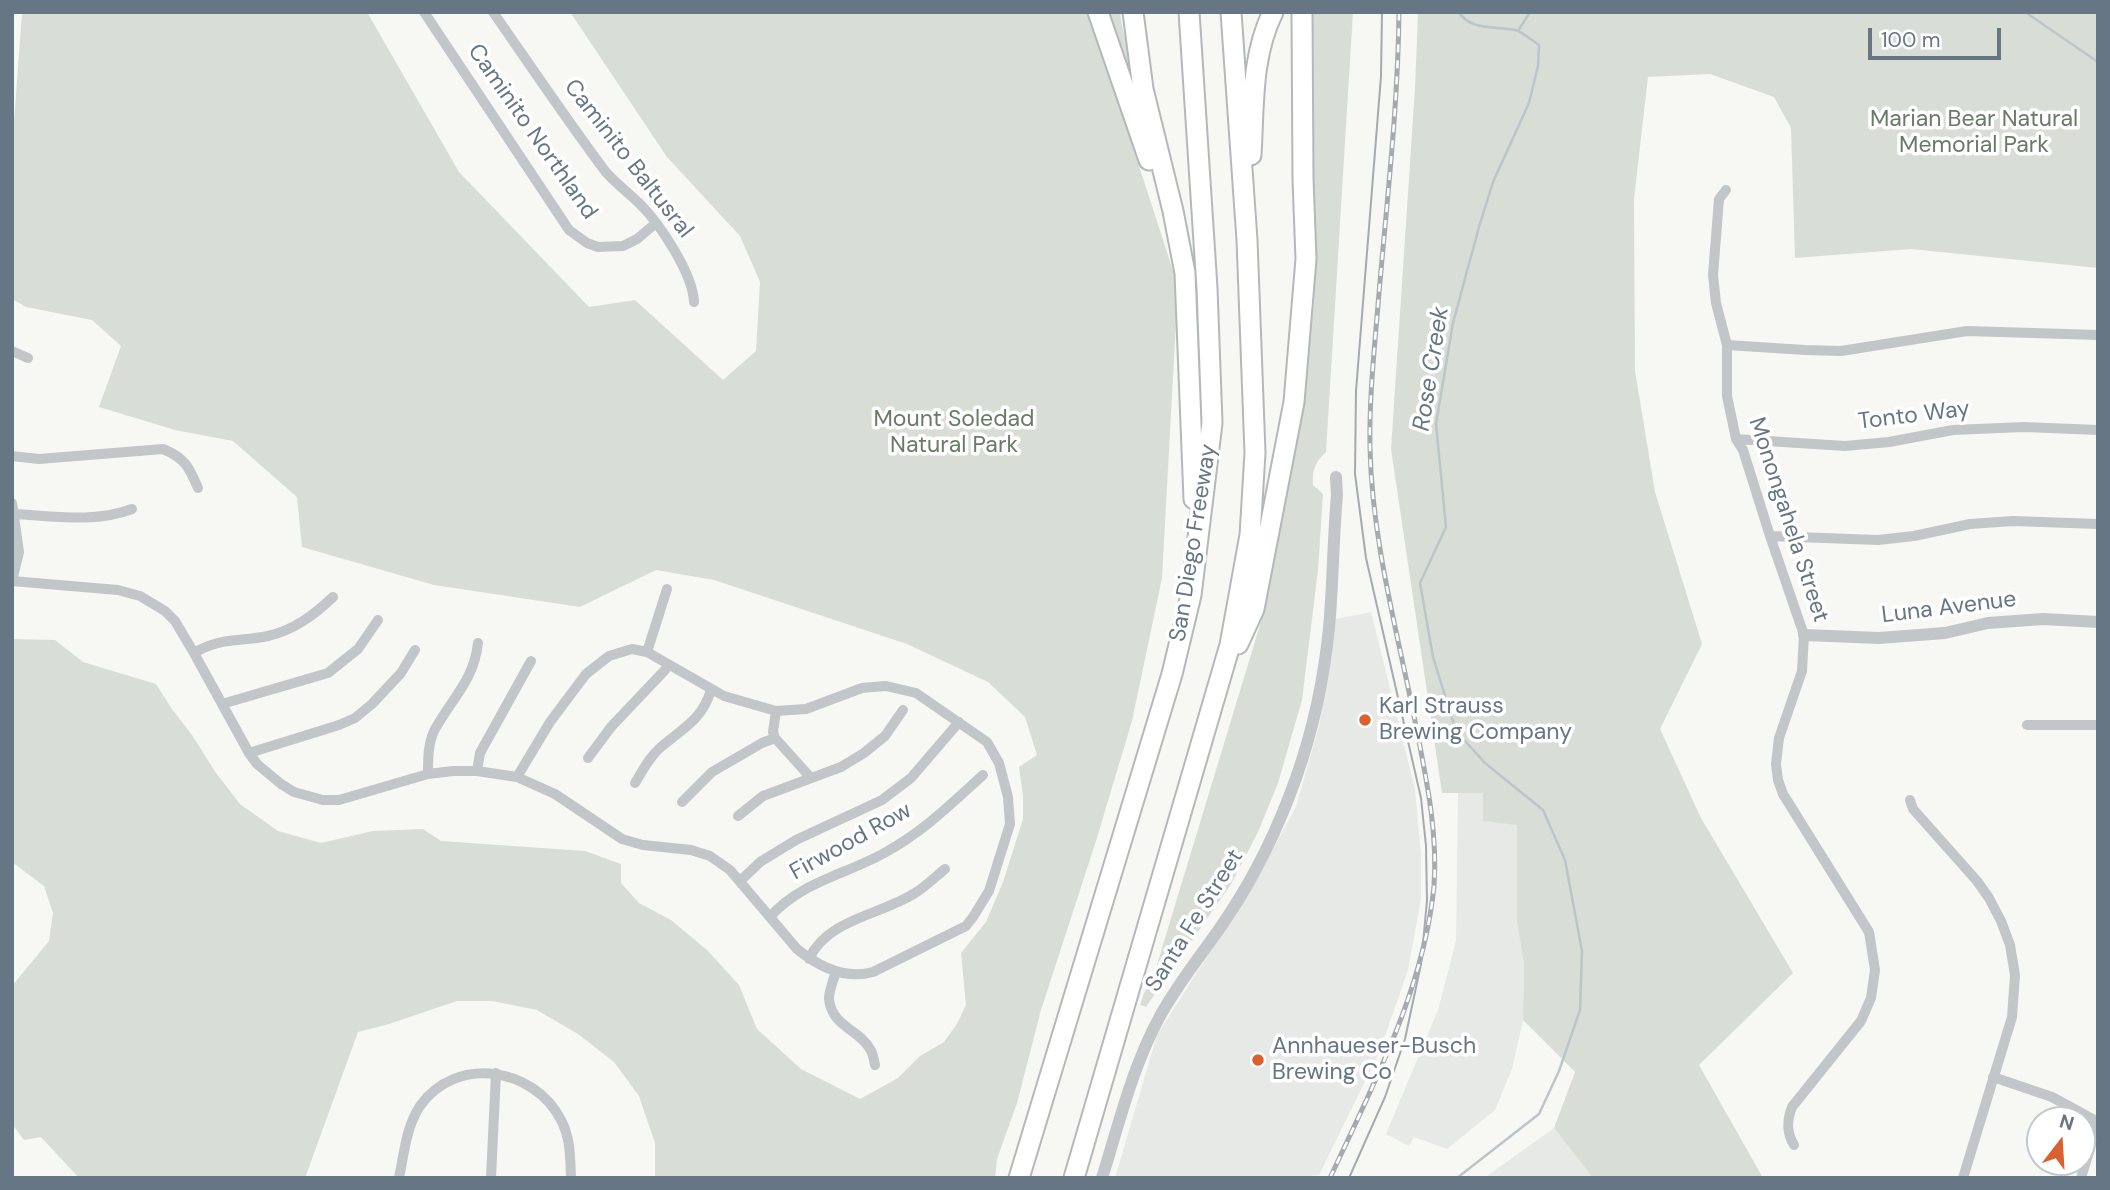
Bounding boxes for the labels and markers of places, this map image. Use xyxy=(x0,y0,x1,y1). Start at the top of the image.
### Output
place label: Karl Strauss Brewing Company xyxy=(1379,693,1572,747)
marker: Karl Strauss Brewing Company xyxy=(1357,712,1373,728)
place label: Annhaueser-Busch Brewing Co xyxy=(1272,1033,1476,1087)
marker: Annhaueser-Busch Brewing Co xyxy=(1250,1052,1266,1068)

